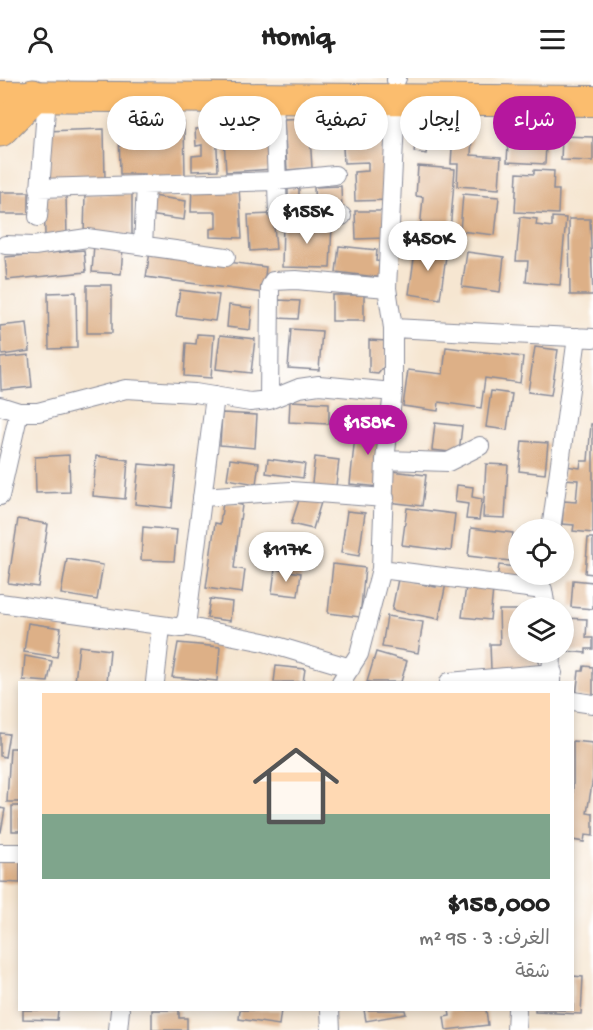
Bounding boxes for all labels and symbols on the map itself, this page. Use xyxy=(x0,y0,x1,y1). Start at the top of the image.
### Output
pin: $155K xyxy=(265,194,349,245)
pin: $450K xyxy=(386,221,470,272)
pin: $158K xyxy=(326,405,410,456)
pin: $117K xyxy=(244,532,328,583)

